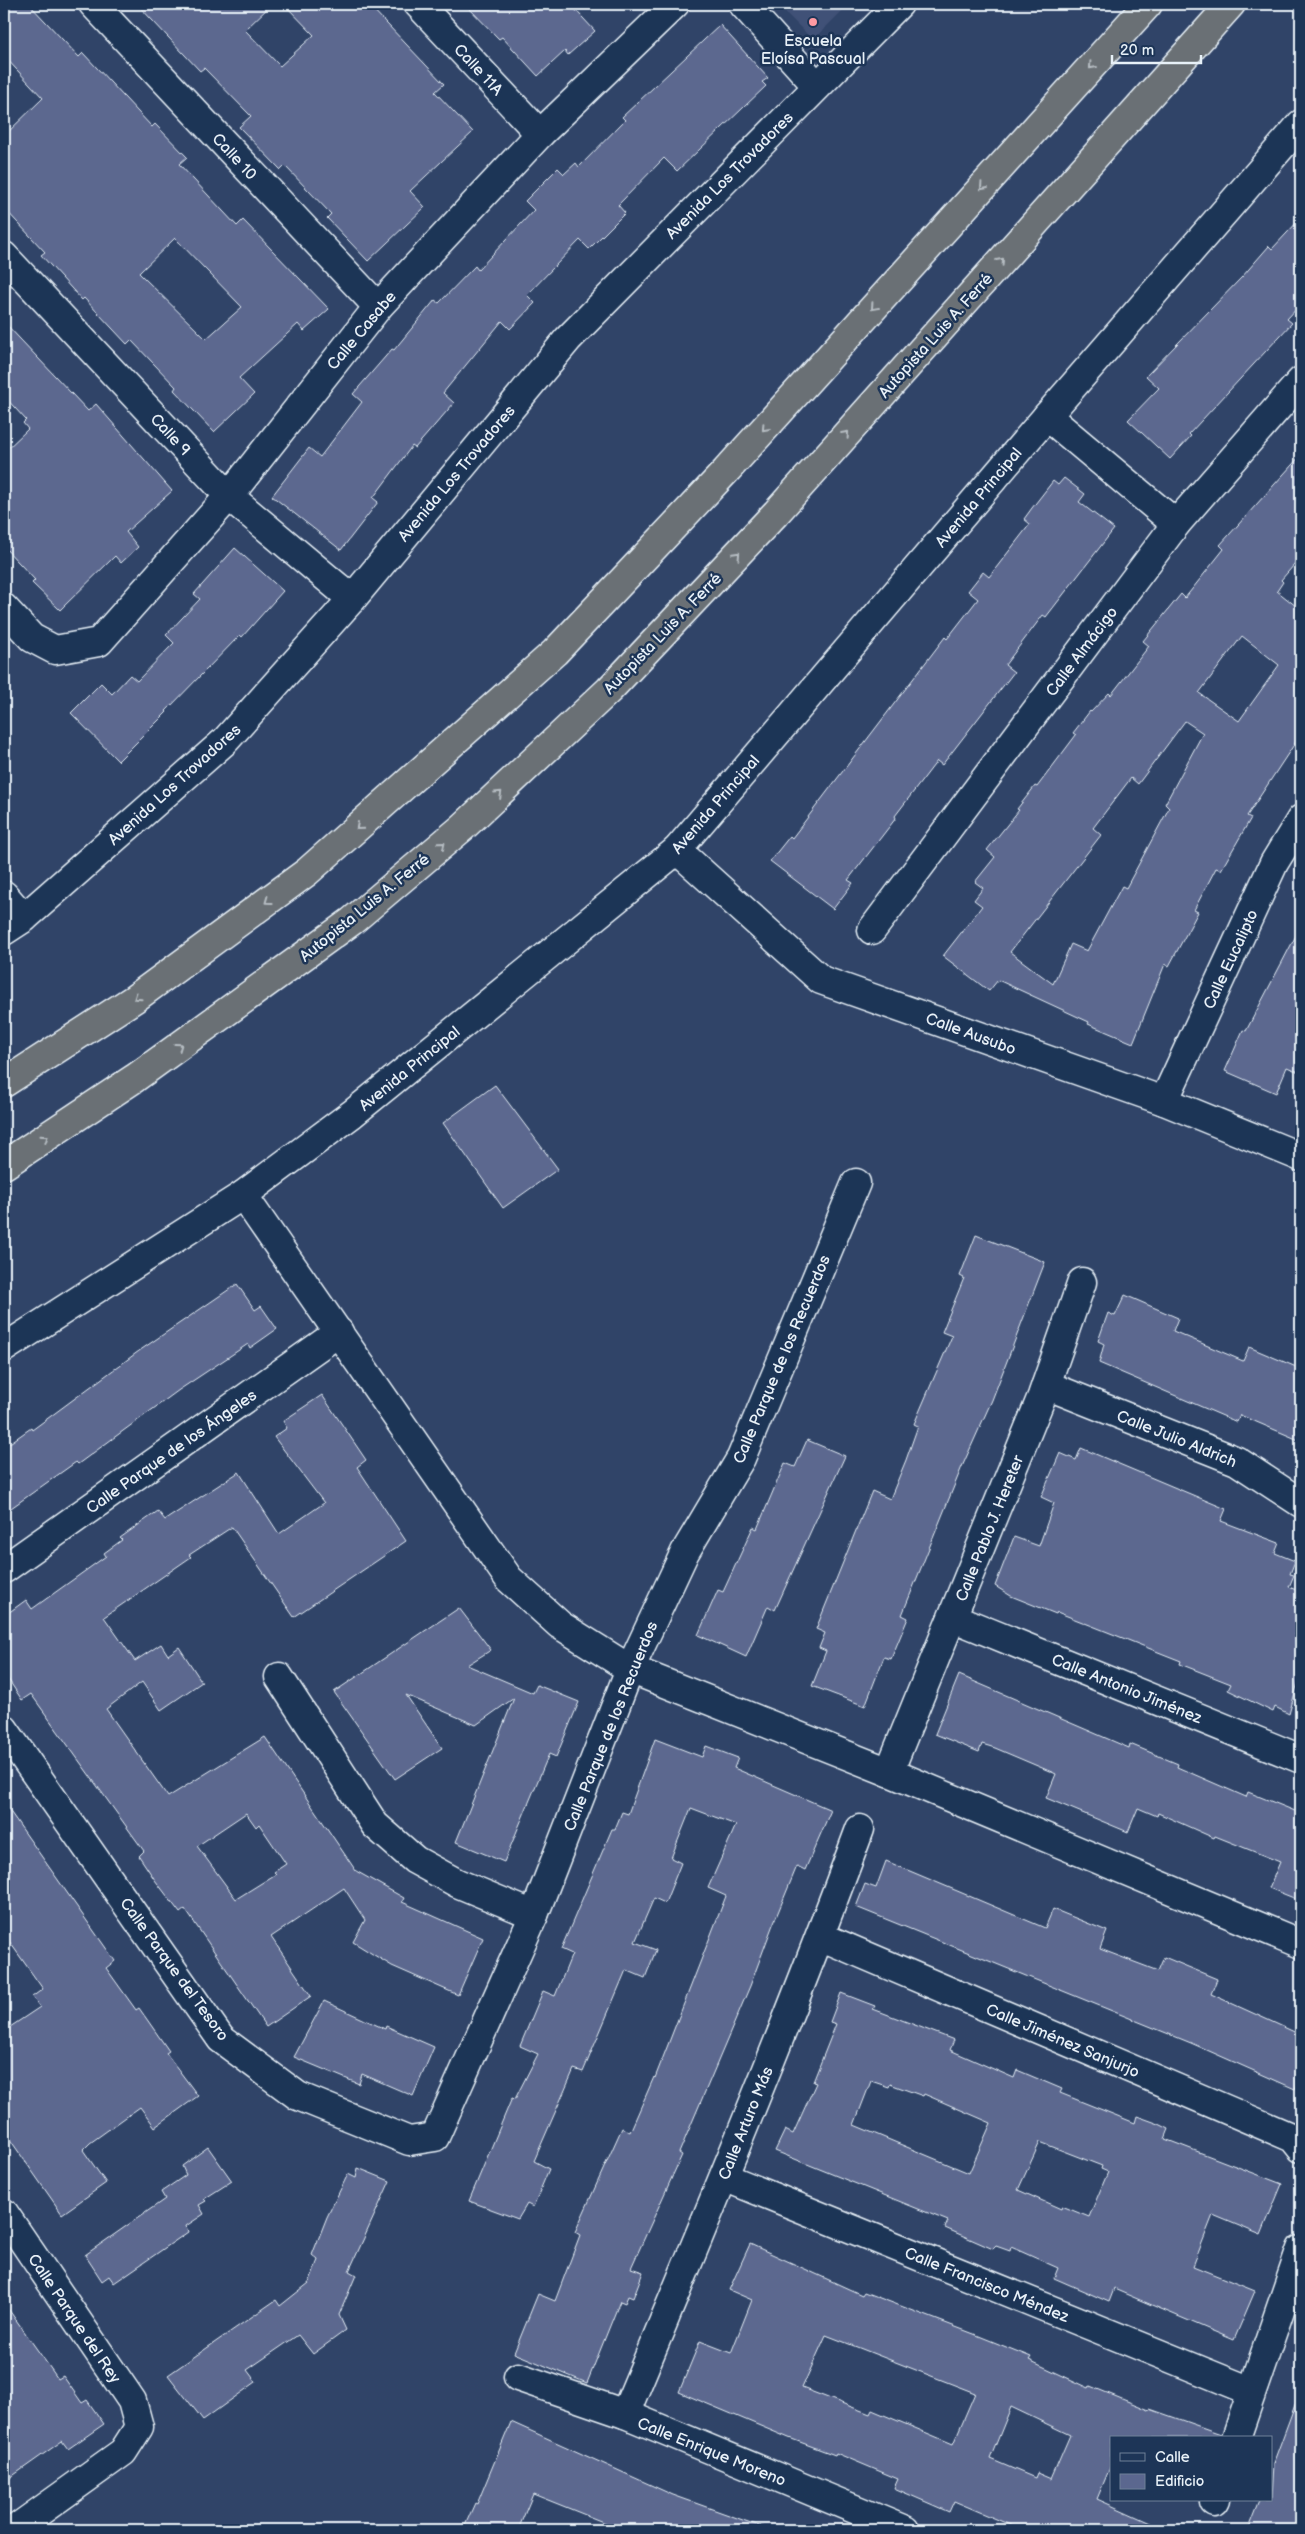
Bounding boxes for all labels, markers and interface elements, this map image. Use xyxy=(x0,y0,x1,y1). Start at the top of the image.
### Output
marker: Escuela Eloísa Pascual xyxy=(807,16,819,28)
place label: Escuela Eloísa Pascual xyxy=(761,32,865,69)
scale bar xyxy=(1112,32,1201,64)
street label: Calle 11A xyxy=(449,40,507,100)
text: 20 m xyxy=(1120,41,1154,60)
one-way arrow xyxy=(1089,60,1098,69)
street label: Avenida Los Trovadores xyxy=(662,108,798,244)
street label: Calle 10 xyxy=(208,130,260,184)
one-way arrow xyxy=(980,181,989,190)
one-way arrow xyxy=(995,258,1004,267)
street label: Autopista Luis A. Ferré xyxy=(875,269,997,402)
street label: Calle Casabe xyxy=(324,287,401,374)
one-way arrow xyxy=(871,302,880,311)
street label: Avenida Los Trovadores xyxy=(395,402,520,546)
street label: Calle 9 xyxy=(146,410,194,460)
one-way arrow xyxy=(762,422,771,431)
one-way arrow xyxy=(840,431,849,440)
street label: Avenida Principal xyxy=(932,444,1026,552)
one-way arrow xyxy=(731,551,740,560)
street label: Autopista Luis A. Ferré xyxy=(600,569,726,699)
street label: Calle Almácigo xyxy=(1042,603,1122,701)
street label: Avenida Los Trovadores xyxy=(105,720,245,850)
street label: Avenida Principal xyxy=(668,752,764,858)
one-way arrow xyxy=(493,791,502,800)
one-way arrow xyxy=(355,821,364,830)
one-way arrow xyxy=(437,841,446,850)
street label: Autopista Luis A. Ferré xyxy=(296,850,434,966)
one-way arrow xyxy=(264,895,274,904)
street label: Calle Eucalipto xyxy=(1200,907,1263,1012)
one-way arrow xyxy=(133,991,142,1000)
street label: Calle Ausubo xyxy=(923,1009,1018,1060)
street label: Avenida Principal xyxy=(356,1023,464,1116)
one-way arrow xyxy=(173,1044,182,1052)
one-way arrow xyxy=(40,1135,49,1145)
street label: Calle Parque de los Recuerdos xyxy=(730,1253,835,1467)
street label: Calle Parque de los Ángeles xyxy=(82,1384,261,1518)
street label: Calle Julio Aldrich xyxy=(1114,1407,1239,1472)
street label: Calle Pablo J. Hereter xyxy=(952,1453,1028,1604)
street label: Calle Parque de los Recuerdos xyxy=(561,1619,662,1834)
street label: Calle Antonio Jiménez xyxy=(1049,1651,1205,1728)
street label: Calle Parque del Tesoro xyxy=(115,1895,232,2045)
street label: Calle Jiménez Sanjurjo xyxy=(983,2000,1142,2082)
street label: Calle Arturo Más xyxy=(715,2064,778,2183)
street label: Calle Francisco Méndez xyxy=(902,2244,1072,2327)
street label: Calle Parque del Rey xyxy=(23,2251,124,2388)
street label: Calle Enrique Moreno xyxy=(634,2414,788,2491)
legend xyxy=(1110,2436,1272,2502)
text: Calle xyxy=(1155,2448,1190,2467)
text: Edificio xyxy=(1155,2472,1204,2491)

